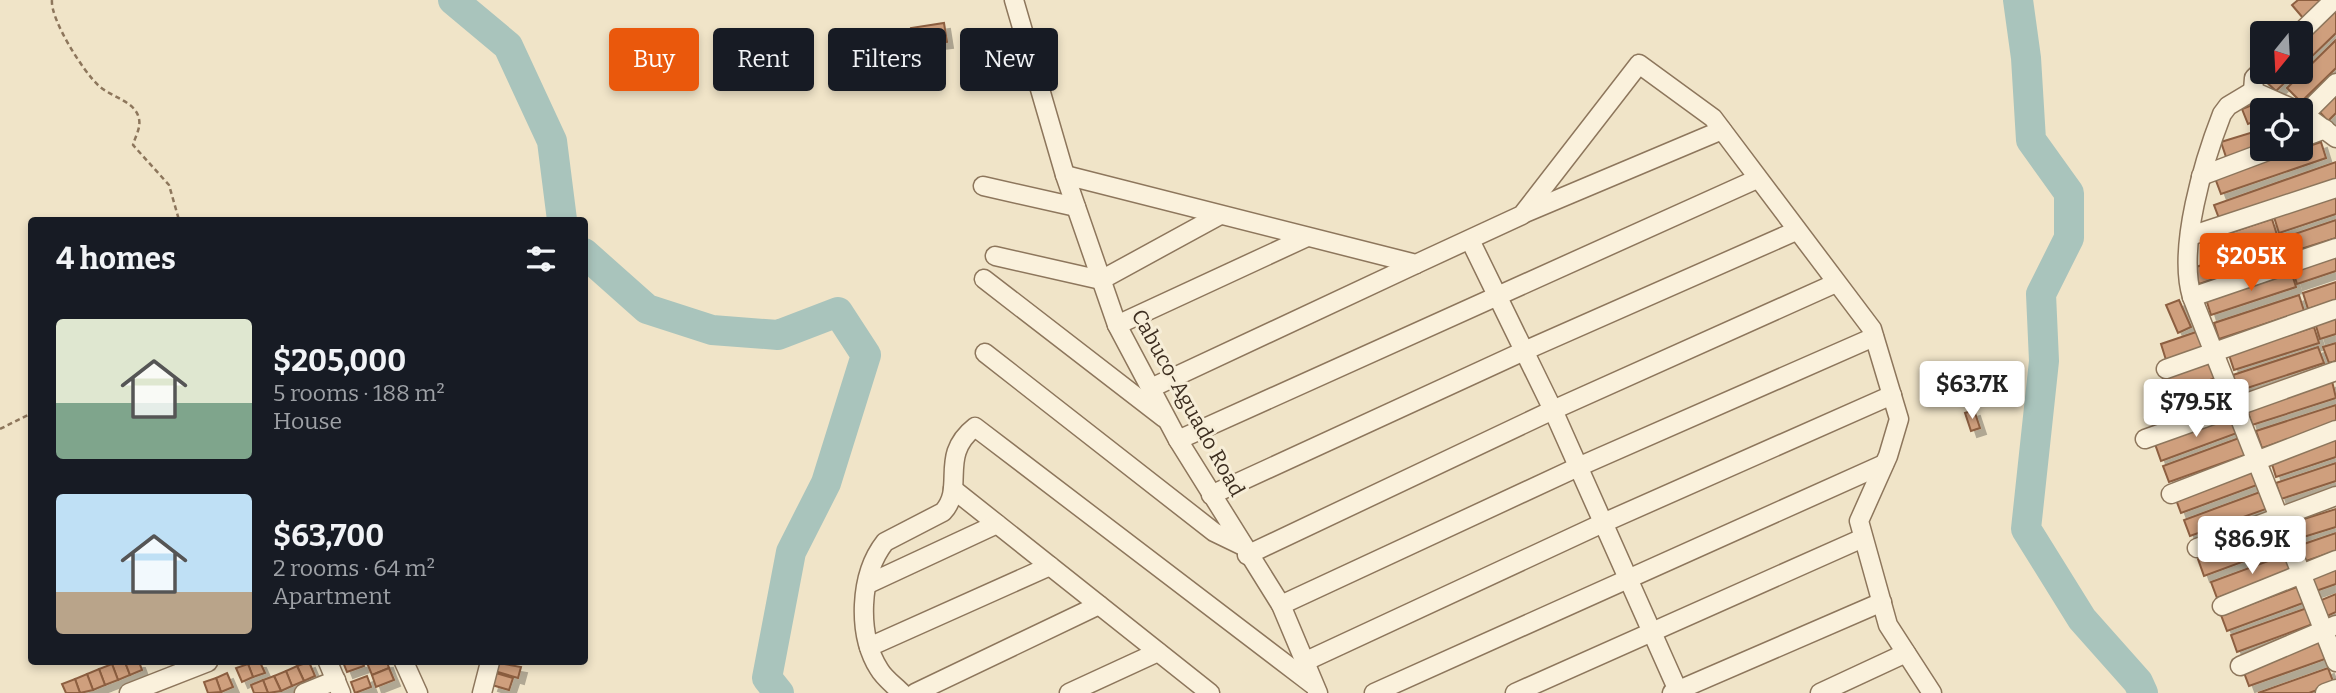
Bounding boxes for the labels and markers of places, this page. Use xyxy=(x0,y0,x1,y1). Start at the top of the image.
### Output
pin: $205K xyxy=(2202,233,2300,293)
pin: $63.7K xyxy=(1915,362,2029,421)
pin: $79.5K xyxy=(2139,380,2253,439)
pin: $86.9K xyxy=(2195,516,2309,576)

